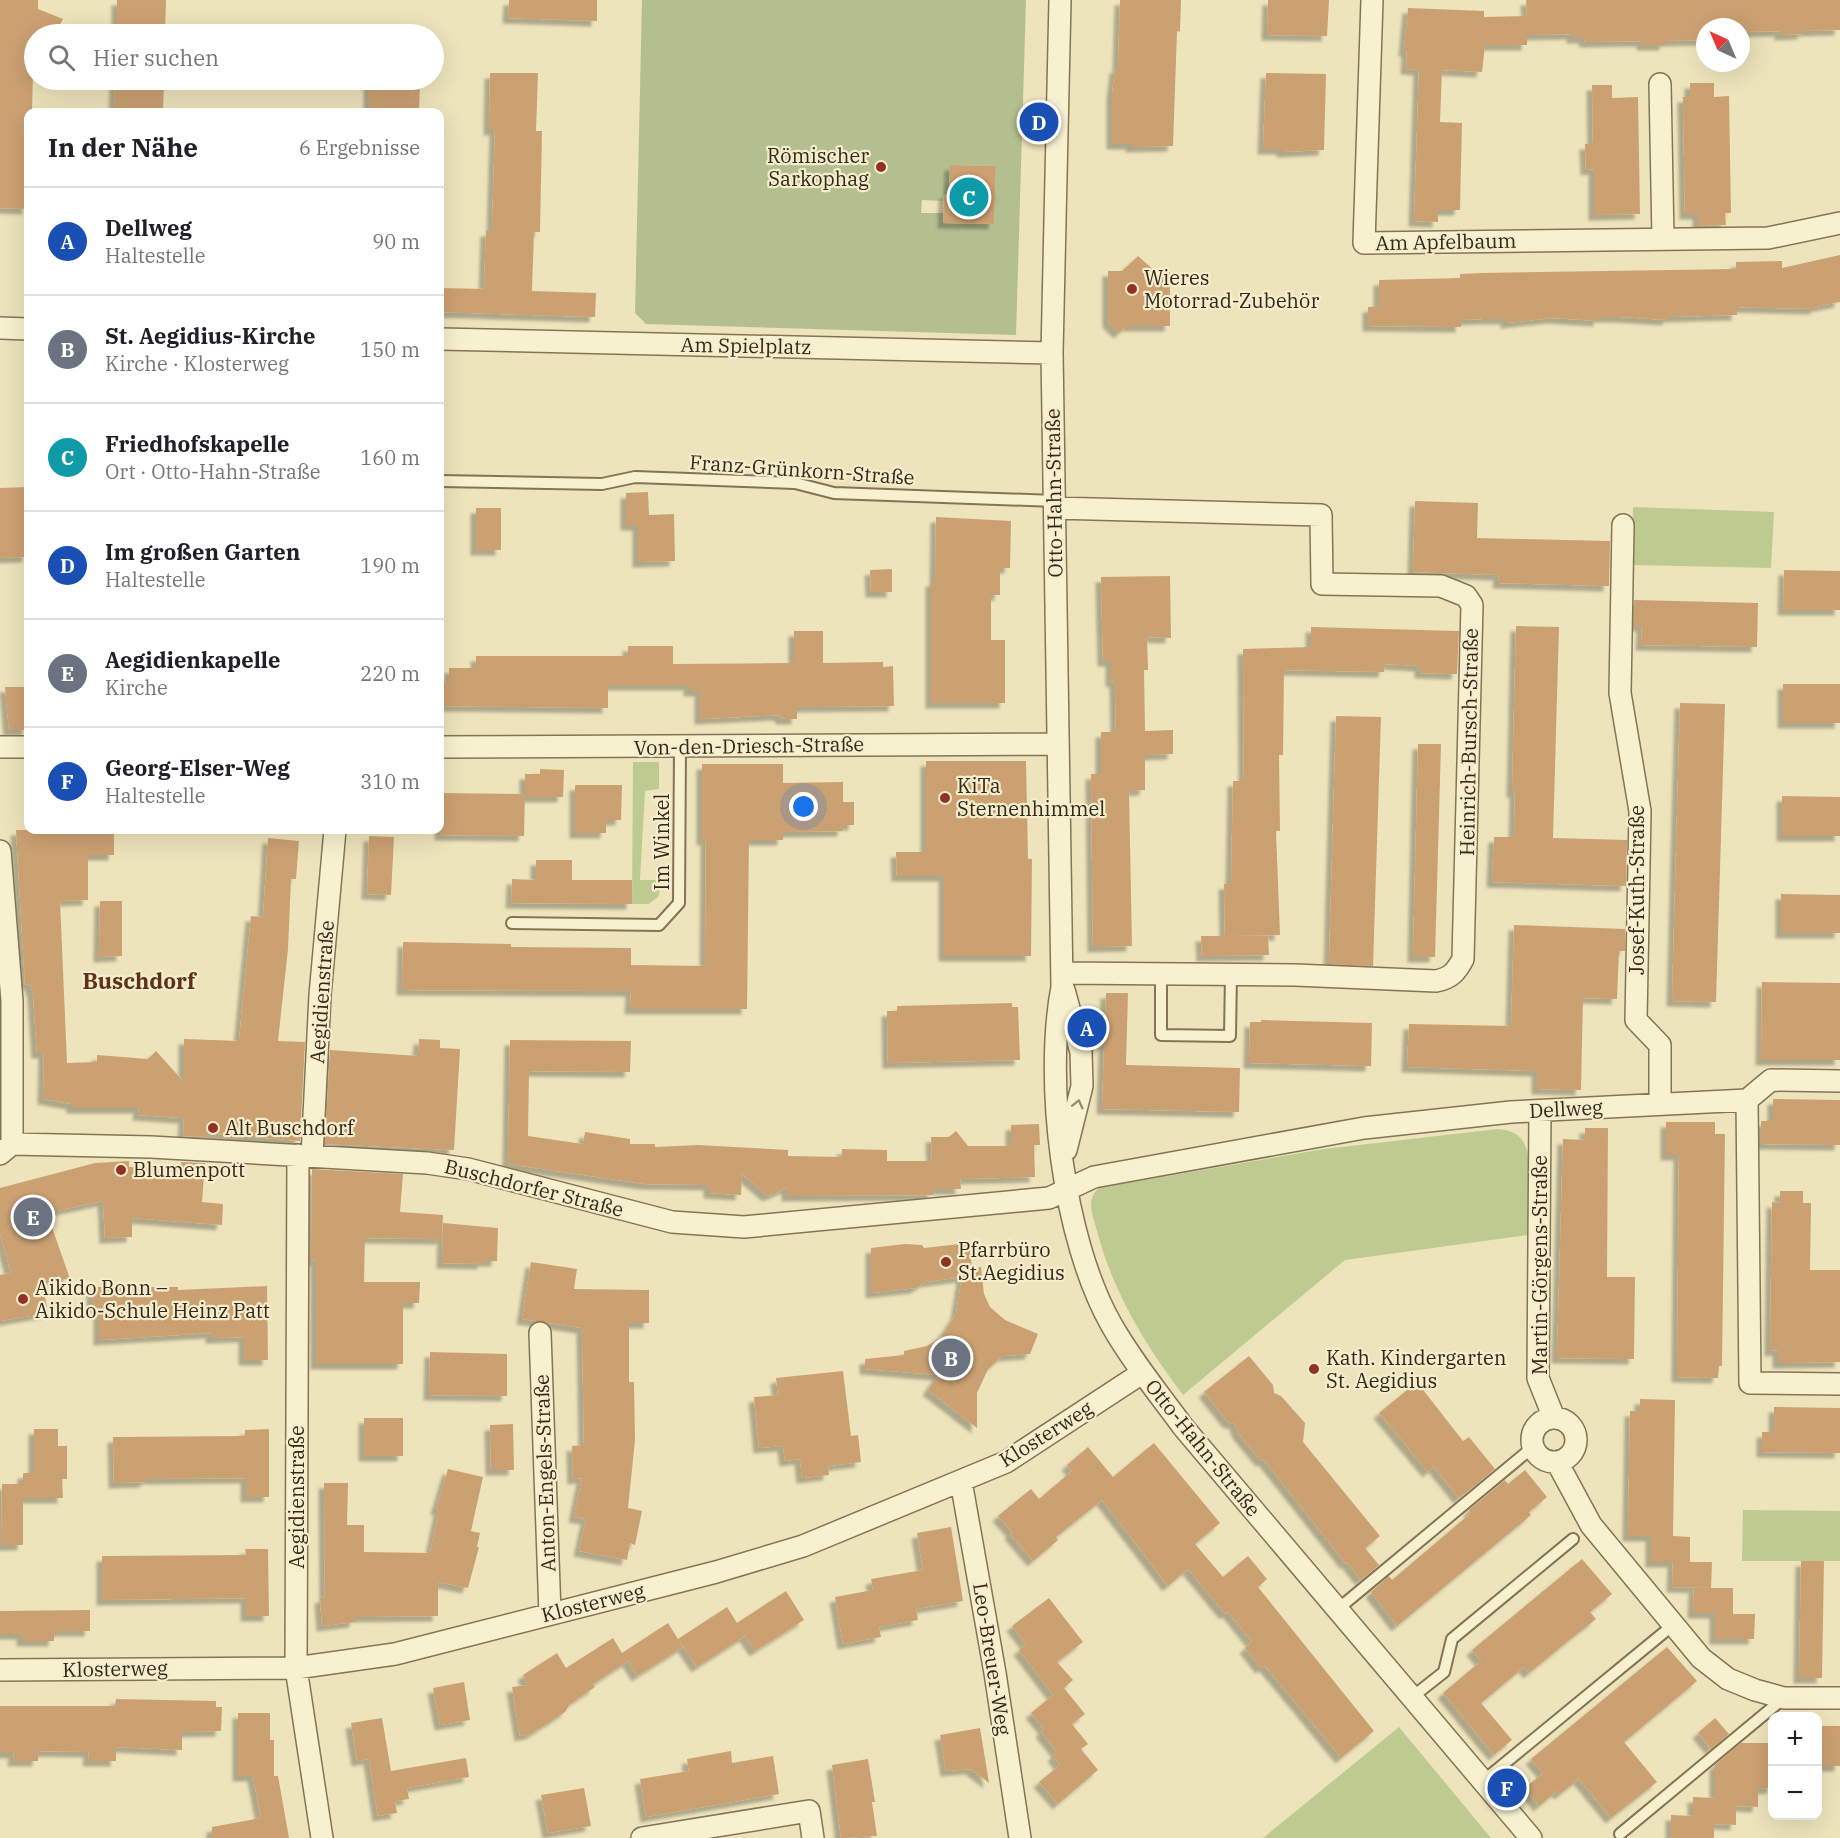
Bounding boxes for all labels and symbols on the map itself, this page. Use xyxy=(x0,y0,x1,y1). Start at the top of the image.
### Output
north arrow xyxy=(1696,18,1750,72)
pin: D xyxy=(1020,100,1058,144)
place label: Römischer Sarkophag xyxy=(767,142,869,192)
marker: Römischer Sarkophag xyxy=(874,160,888,174)
pin: C xyxy=(950,174,988,220)
street label: Am Apfelbaum xyxy=(1375,227,1517,256)
place label: Wieres Motorrad-Zubehör xyxy=(1144,264,1319,314)
marker: Wieres Motorrad-Zubehör xyxy=(1125,282,1139,296)
street label: Am Spielplatz xyxy=(681,331,812,360)
street label: Otto-Hahn-Straße xyxy=(1039,408,1068,578)
street label: Franz-Grünkorn-Straße xyxy=(689,448,915,491)
street label: Heinrich-Bursch-Straße xyxy=(1453,628,1484,856)
street label: Von-den-Driesch-Straße xyxy=(634,730,864,761)
place label: KiTa Sternenhimmel xyxy=(957,772,1105,822)
marker: KiTa Sternenhimmel xyxy=(938,791,952,805)
your location xyxy=(789,792,818,821)
street label: Im Winkel xyxy=(648,794,675,890)
street label: Josef-Kuth-Straße xyxy=(1623,805,1650,975)
street label: Aegidienstraße xyxy=(303,919,340,1064)
district label: Buschdorf xyxy=(82,966,197,995)
pin: A xyxy=(1068,1006,1106,1050)
street label: Dellweg xyxy=(1528,1093,1604,1124)
one-way arrow xyxy=(1070,1099,1083,1109)
place label: Alt Buschdorf xyxy=(225,1114,355,1141)
marker: Alt Buschdorf xyxy=(206,1121,220,1135)
street label: Buschdorfer Straße xyxy=(442,1152,627,1223)
street label: Martin-Görgens-Straße xyxy=(1526,1155,1553,1375)
place label: Blumenpott xyxy=(133,1156,245,1183)
marker: Blumenpott xyxy=(114,1163,128,1177)
pin: E xyxy=(14,1194,52,1240)
place label: Pfarrbüro St.Aegidius xyxy=(958,1236,1065,1286)
marker: Pfarrbüro St.Aegidius xyxy=(939,1255,953,1269)
place label: Aikido Bonn – Aikido-Schule Heinz Patt xyxy=(35,1274,270,1324)
marker: Aikido Bonn – Aikido-Schule Heinz Patt xyxy=(16,1292,30,1306)
pin: B xyxy=(932,1336,970,1380)
place label: Kath. Kindergarten St. Aegidius xyxy=(1326,1344,1507,1394)
marker: Kath. Kindergarten St. Aegidius xyxy=(1307,1362,1321,1376)
street label: Otto-Hahn-Straße xyxy=(1140,1373,1267,1522)
street label: Anton-Engels-Straße xyxy=(528,1374,561,1572)
street label: Klosterweg xyxy=(994,1394,1098,1473)
street label: Aegidienstraße xyxy=(283,1425,310,1569)
street label: Klosterweg xyxy=(539,1577,647,1628)
street label: Leo-Breuer-Weg xyxy=(967,1581,1018,1737)
street label: Klosterweg xyxy=(62,1654,168,1683)
pin: F xyxy=(1488,1766,1526,1810)

